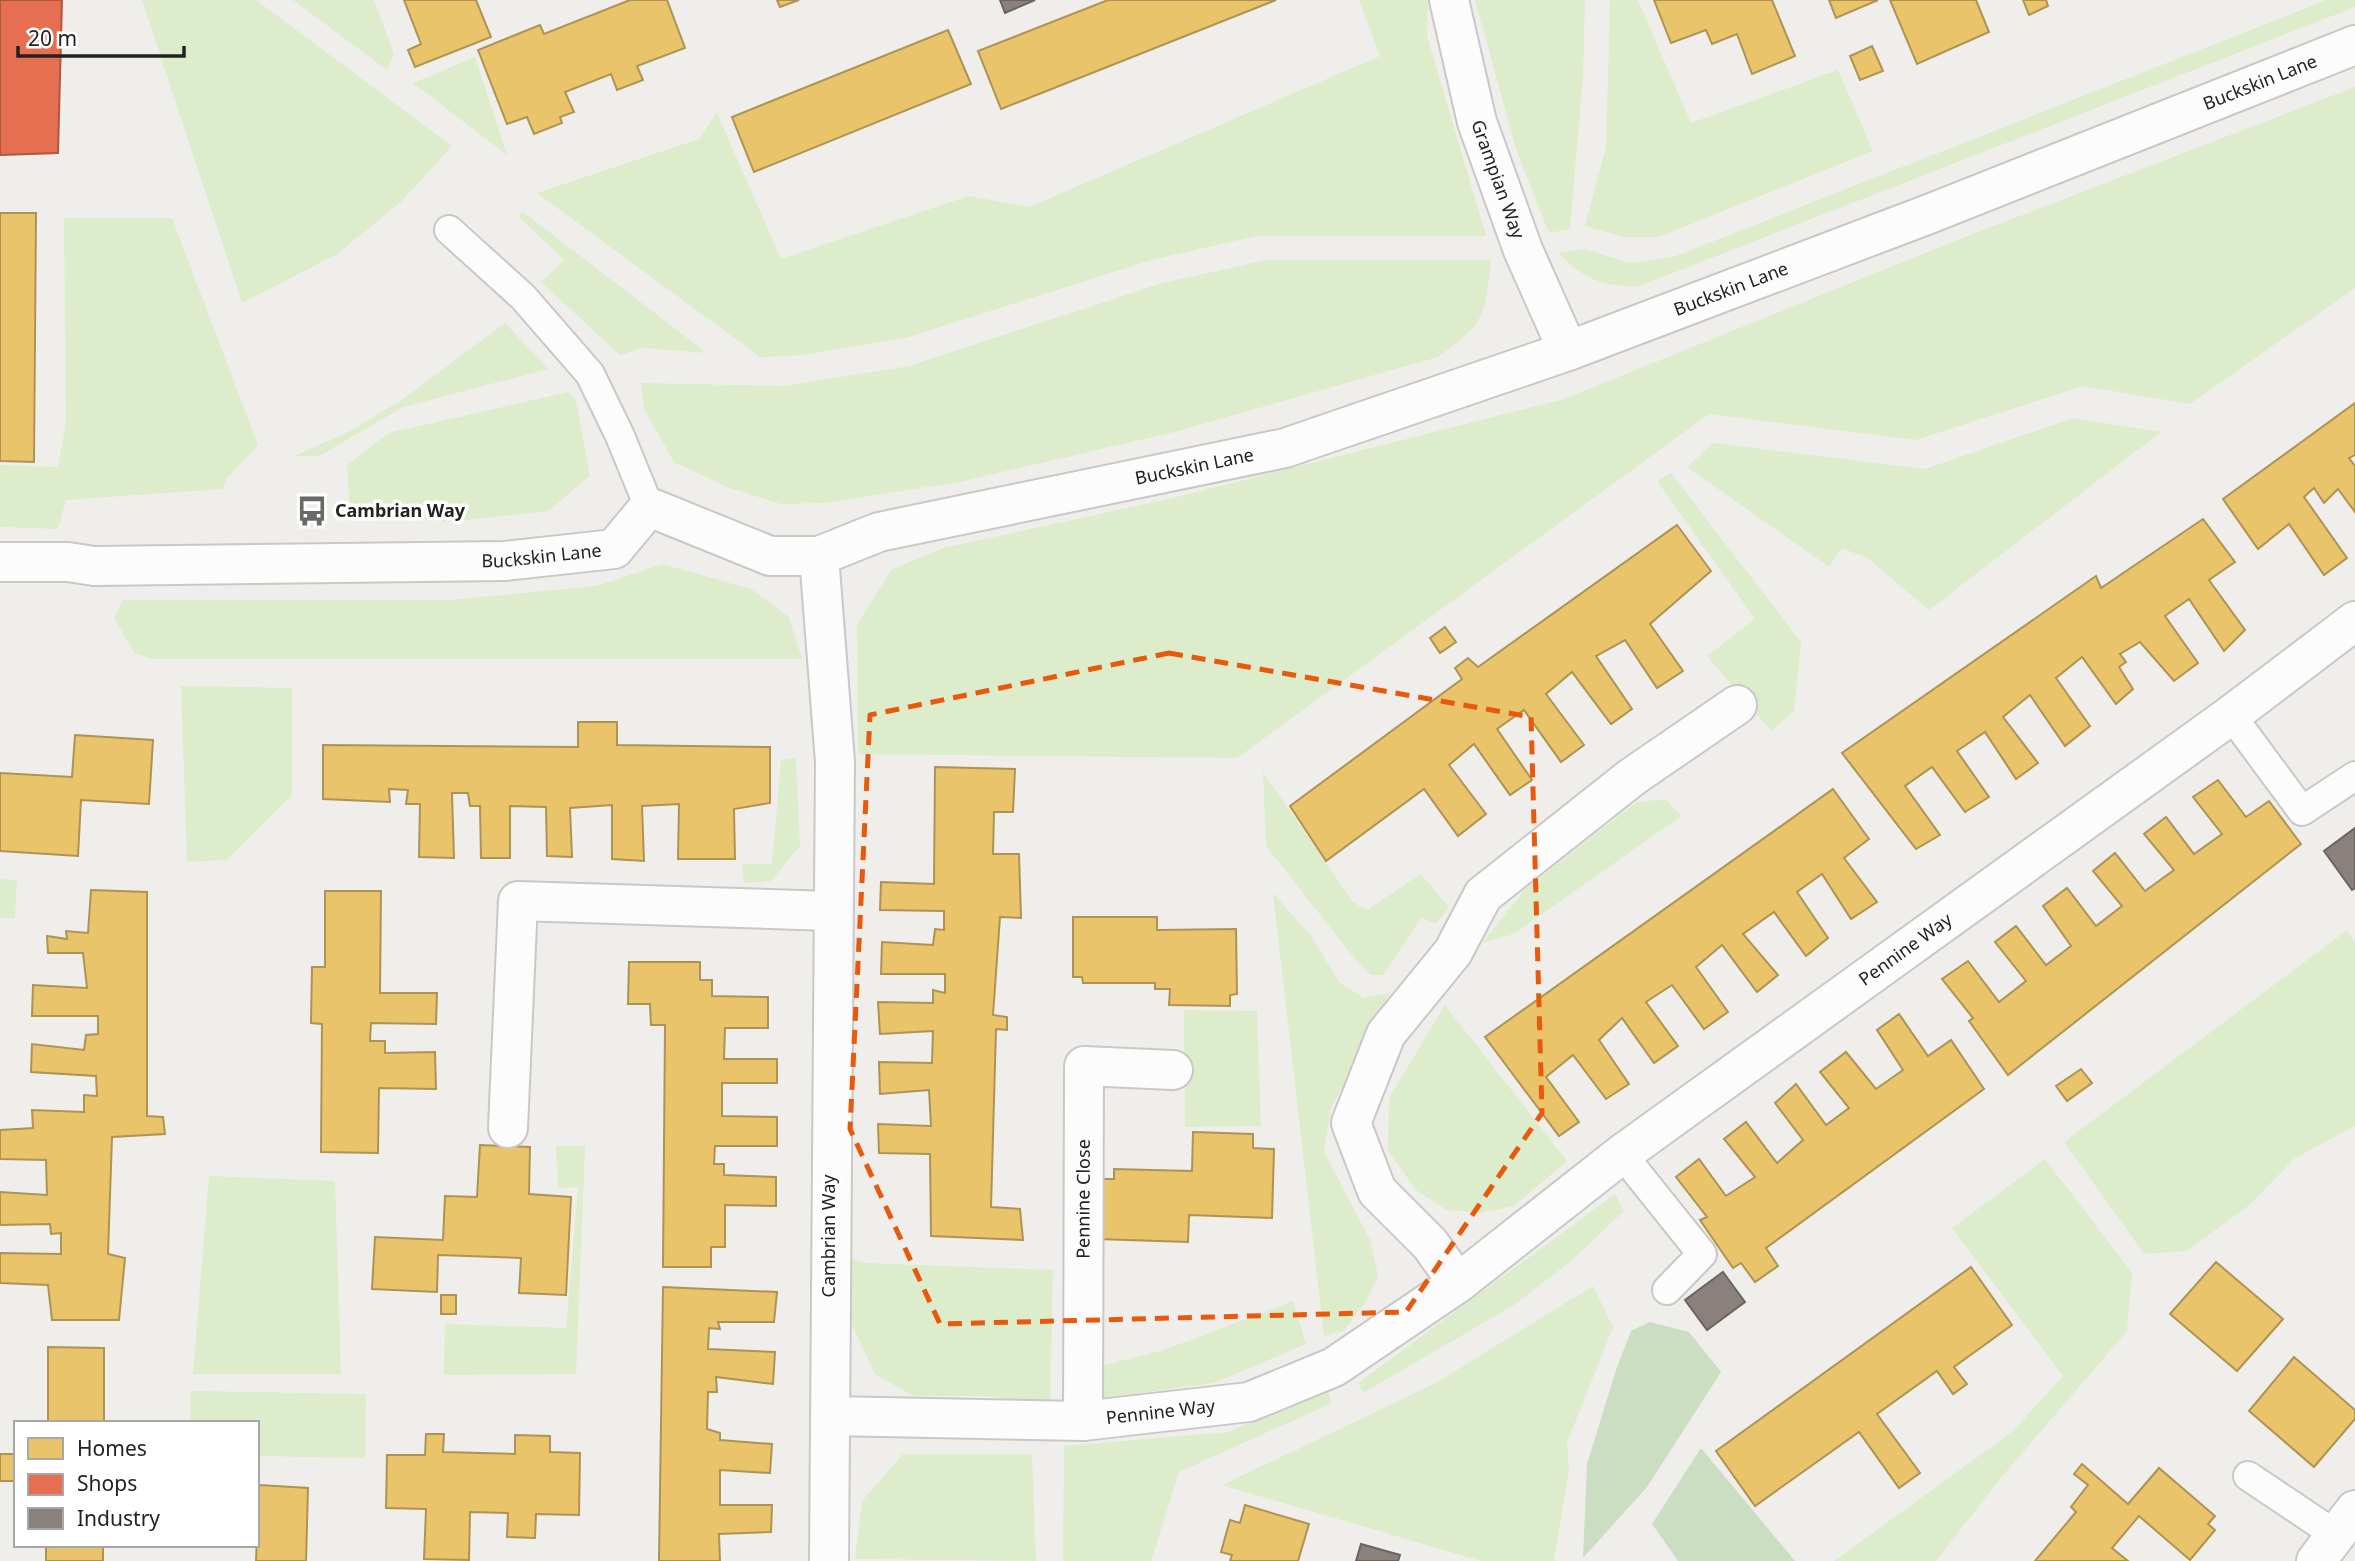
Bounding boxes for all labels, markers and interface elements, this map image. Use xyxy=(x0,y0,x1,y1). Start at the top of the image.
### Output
scale bar xyxy=(18,14,184,58)
text: 20 m xyxy=(28,24,77,52)
street label: Buckskin Lane xyxy=(2199,48,2320,115)
street label: Grampian Way xyxy=(1466,116,1531,242)
street label: Buckskin Lane xyxy=(1670,256,1791,321)
street label: Buckskin Lane xyxy=(1133,442,1256,490)
bus stop icon: Cambrian Way xyxy=(295,494,329,528)
place label: Cambrian Way xyxy=(335,498,466,522)
street label: Buckskin Lane xyxy=(481,537,603,572)
street label: Pennine Way xyxy=(1853,907,1957,991)
street label: Pennine Close xyxy=(1070,1139,1095,1259)
street label: Cambrian Way xyxy=(816,1174,840,1298)
street label: Pennine Way xyxy=(1105,1393,1217,1429)
legend xyxy=(14,1421,259,1547)
text: Homes xyxy=(77,1434,147,1462)
text: Shops xyxy=(77,1469,137,1497)
text: Industry xyxy=(77,1504,160,1532)

